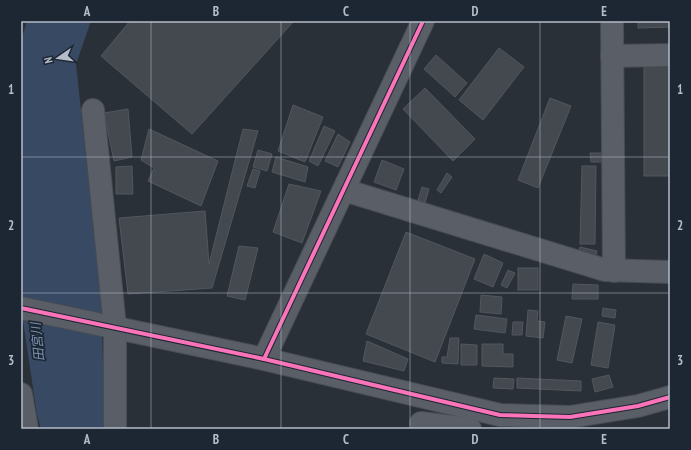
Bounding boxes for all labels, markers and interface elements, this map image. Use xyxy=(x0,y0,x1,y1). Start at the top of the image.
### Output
text: A xyxy=(83,3,91,20)
text: B xyxy=(213,3,219,20)
text: C xyxy=(343,3,349,20)
text: D xyxy=(472,3,479,20)
text: E xyxy=(601,3,607,20)
north arrow xyxy=(38,38,78,78)
text: N xyxy=(41,56,56,65)
text: 1 xyxy=(8,81,14,98)
text: 1 xyxy=(677,81,683,98)
text: 2 xyxy=(8,217,14,234)
text: 2 xyxy=(677,217,683,234)
water label: 田宮川 xyxy=(27,320,48,362)
text: 3 xyxy=(8,352,14,369)
text: 3 xyxy=(677,352,683,369)
text: A xyxy=(83,431,91,448)
text: B xyxy=(213,431,219,448)
text: C xyxy=(343,431,349,448)
text: D xyxy=(472,431,479,448)
text: E xyxy=(601,431,607,448)

